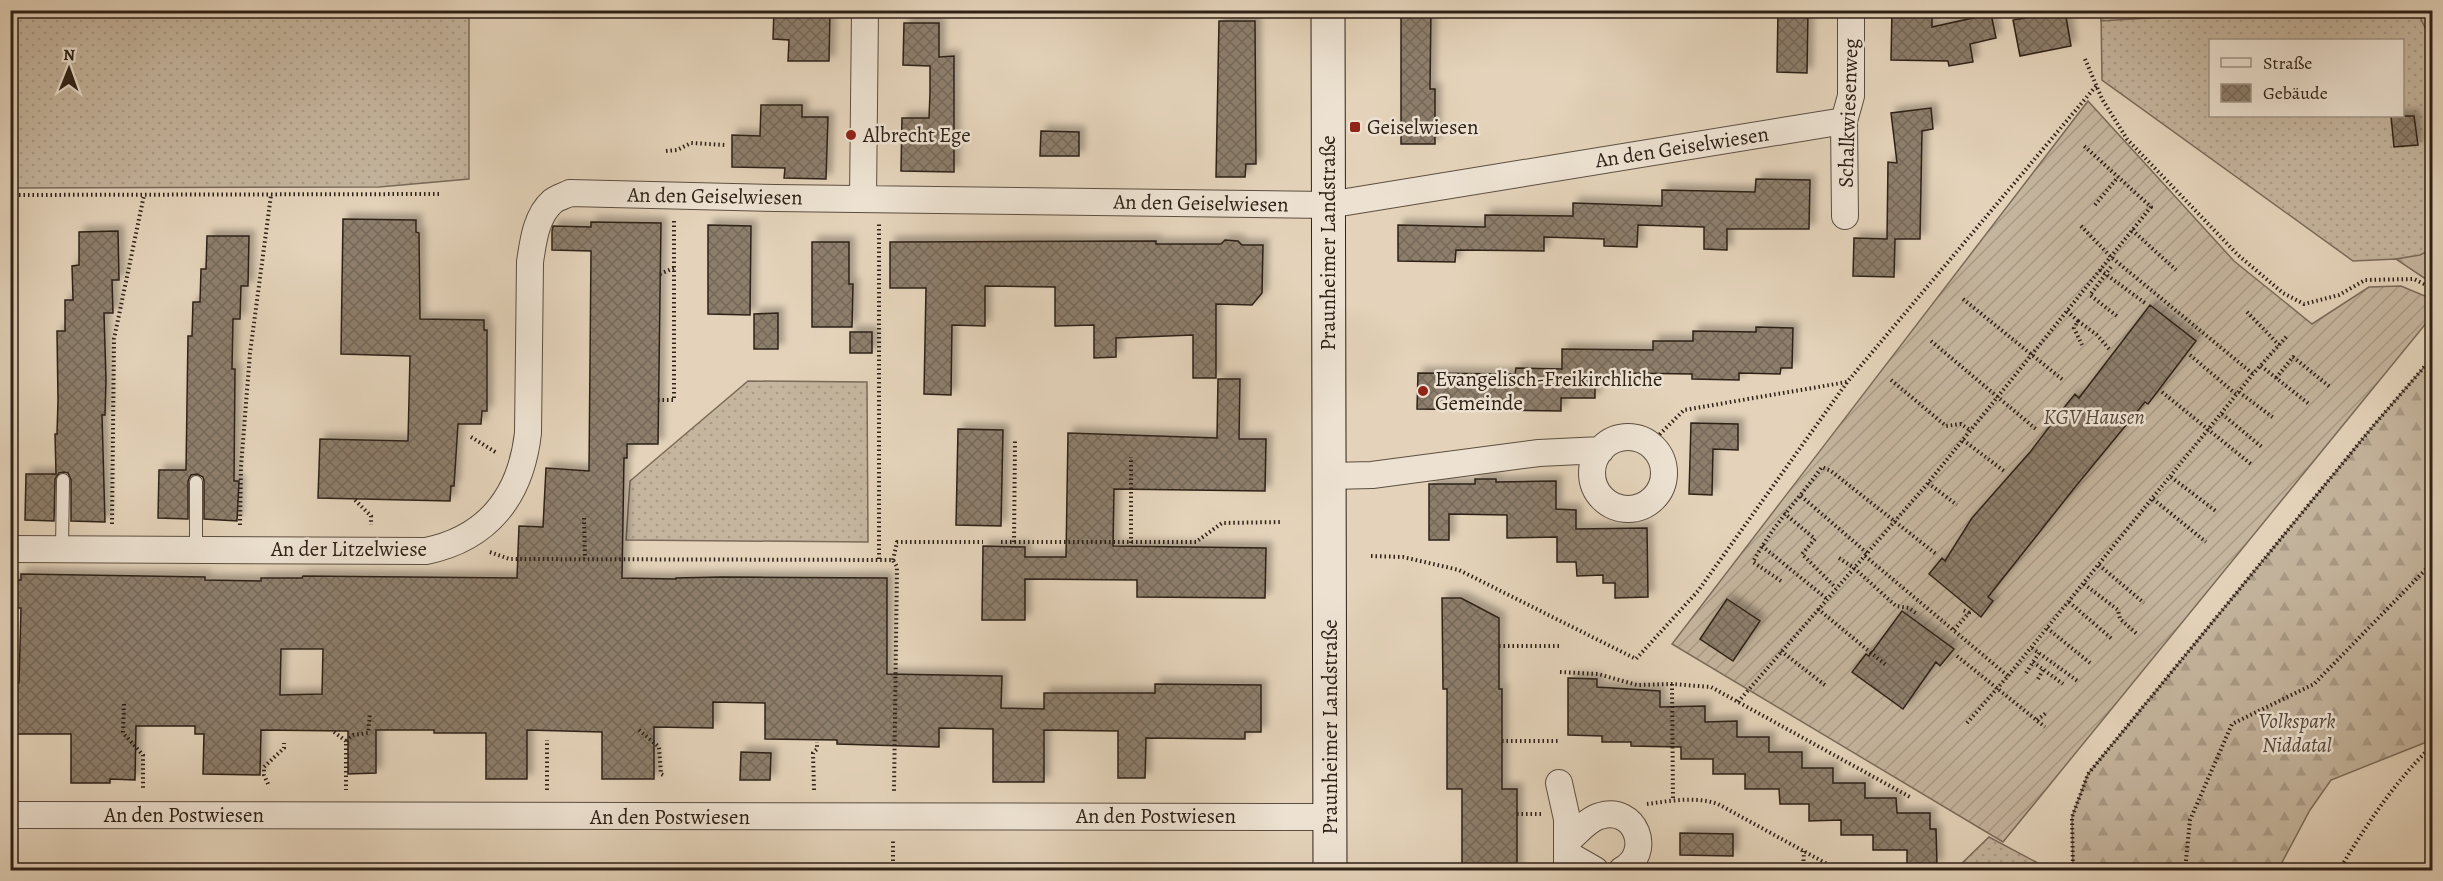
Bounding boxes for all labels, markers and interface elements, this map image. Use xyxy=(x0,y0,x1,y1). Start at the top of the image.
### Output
street label: Schalkwiesenweg xyxy=(1831,37,1865,188)
north arrow xyxy=(39,39,99,99)
legend xyxy=(2209,39,2404,117)
text: N xyxy=(63,44,76,66)
text: Straße xyxy=(2263,51,2312,75)
text: Gebäude xyxy=(2263,81,2328,105)
place label: Geiselwiesen xyxy=(1367,113,1478,141)
street label: An den Geiselwiesen xyxy=(1592,119,1771,175)
marker: Geiselwiesen xyxy=(1348,120,1362,134)
place label: Albrecht Ege xyxy=(862,121,971,149)
marker: Albrecht Ege xyxy=(844,128,858,142)
street label: Praunheimer Landstraße xyxy=(1314,135,1342,351)
street label: An den Geiselwiesen xyxy=(626,180,803,212)
street label: An den Geiselwiesen xyxy=(1112,187,1289,219)
place label: Evangelisch-Freikirchliche Gemeinde xyxy=(1435,365,1662,417)
marker: Evangelisch-Freikirchliche Gemeinde xyxy=(1416,384,1430,398)
park label: KGV Hausen xyxy=(2043,403,2145,431)
street label: An der Litzelwiese xyxy=(270,535,427,563)
street label: Praunheimer Landstraße xyxy=(1316,619,1344,835)
park label: Volkspark Niddatal xyxy=(2259,707,2336,759)
street label: An den Postwiesen xyxy=(103,801,264,829)
street label: An den Postwiesen xyxy=(1075,802,1236,830)
street label: An den Postwiesen xyxy=(589,803,750,831)

